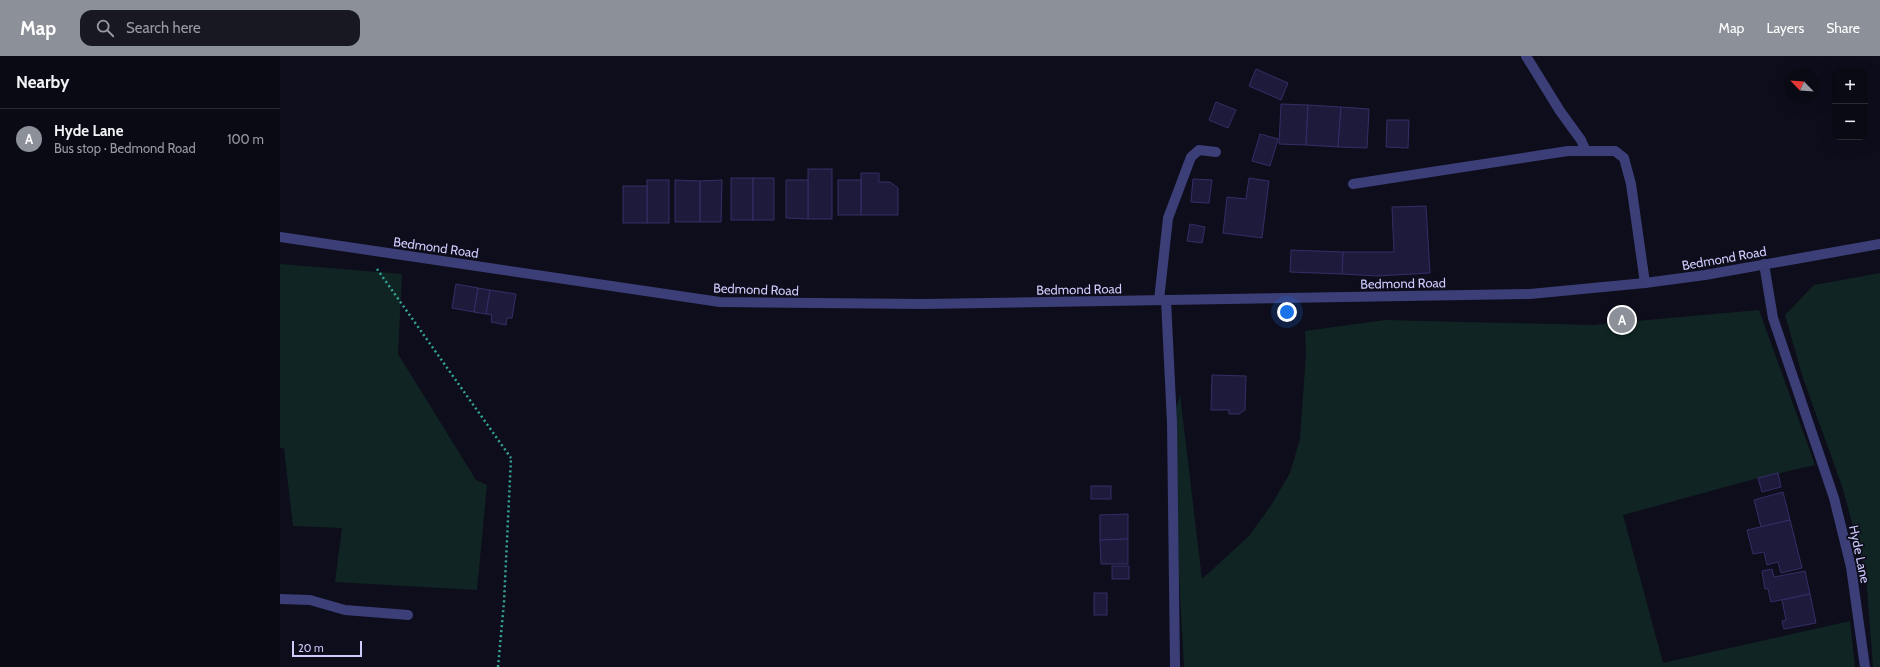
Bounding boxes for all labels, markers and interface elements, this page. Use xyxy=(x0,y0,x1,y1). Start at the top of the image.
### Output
search box xyxy=(80,10,360,46)
text: Map xyxy=(20,17,56,40)
icon: search xyxy=(94,17,116,39)
text: Search here xyxy=(126,19,201,37)
text: Map xyxy=(1719,19,1744,37)
text: Layers xyxy=(1766,19,1804,37)
text: Share xyxy=(1826,19,1860,37)
north arrow xyxy=(1784,68,1820,104)
map controls xyxy=(1832,68,1868,140)
button: + xyxy=(1832,68,1868,104)
text: Nearby xyxy=(16,72,69,92)
button: − xyxy=(1832,104,1868,140)
text: Hyde Lane xyxy=(54,122,123,140)
text: A xyxy=(25,131,33,147)
text: 100 m xyxy=(227,131,264,147)
text: Bus stop · Bedmond Road xyxy=(54,140,196,156)
street label: Bedmond Road xyxy=(392,233,480,261)
street label: Bedmond Road xyxy=(1680,243,1768,273)
street label: Bedmond Road xyxy=(1360,274,1446,292)
street label: Bedmond Road xyxy=(713,280,799,298)
street label: Bedmond Road xyxy=(1036,280,1122,298)
your location xyxy=(1277,302,1297,322)
pin: A xyxy=(1609,305,1635,335)
street label: Hyde Lane xyxy=(1846,523,1874,585)
scale bar xyxy=(292,639,362,658)
text: 20 m xyxy=(298,641,324,655)

